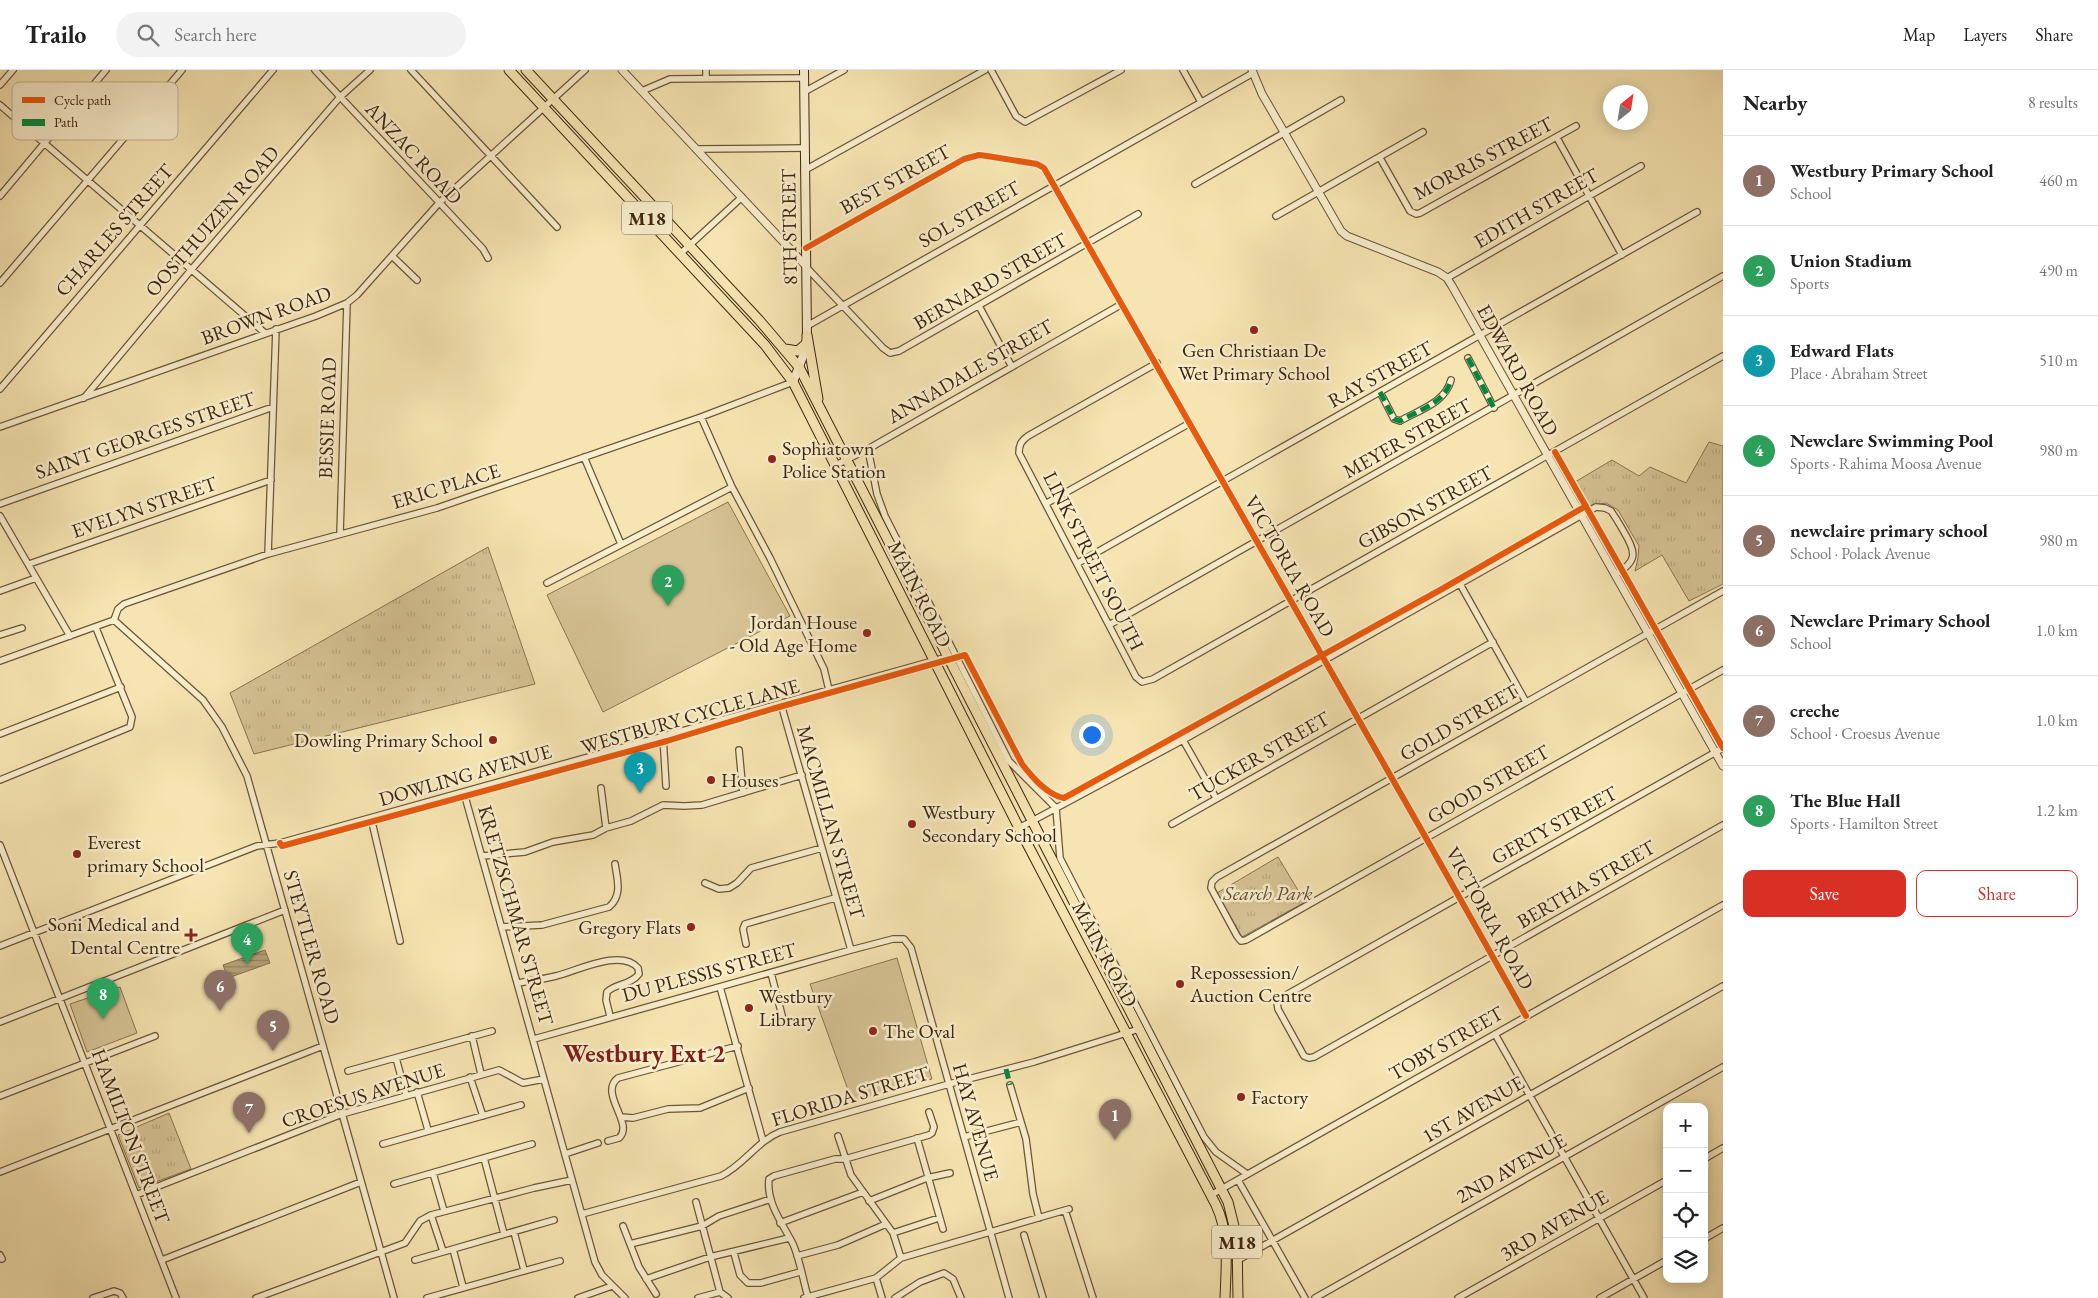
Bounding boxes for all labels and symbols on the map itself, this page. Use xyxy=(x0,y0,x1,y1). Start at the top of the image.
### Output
legend xyxy=(12,82,178,140)
north arrow xyxy=(1603,85,1648,130)
text: Cycle path xyxy=(54,91,111,109)
street label: ANZAC ROAD xyxy=(359,95,468,210)
street label: MORRIS STREET xyxy=(1409,110,1558,206)
text: Path xyxy=(54,113,78,131)
street label: BEST STREET xyxy=(835,138,955,220)
street label: OOSTHUIZEN ROAD xyxy=(139,140,285,302)
street label: CHARLES STREET xyxy=(49,158,179,302)
street label: EDITH STREET xyxy=(1469,162,1603,254)
street label: 8TH STREET xyxy=(775,168,803,285)
street label: SOL STREET xyxy=(913,174,1025,254)
road number: M18 xyxy=(622,202,672,234)
street label: BERNARD STREET xyxy=(908,226,1072,336)
street label: BROWN ROAD xyxy=(197,279,335,351)
street label: EDWARD ROAD xyxy=(1471,300,1565,440)
street label: ANNADALE STREET xyxy=(881,313,1058,430)
marker: Gen Christiaan De Wet Primary School xyxy=(1248,324,1260,336)
street label: RAY STREET xyxy=(1323,334,1437,413)
place label: Gen Christiaan De Wet Primary School xyxy=(1178,337,1330,386)
street label: BESSIE ROAD xyxy=(312,357,342,479)
street label: SAINT GEORGES STREET xyxy=(32,385,259,485)
street label: MEYER STREET xyxy=(1338,392,1476,484)
place label: Sophiatown Police Station xyxy=(782,435,887,484)
marker: Sophiatown Police Station xyxy=(766,453,778,465)
street label: ERIC PLACE xyxy=(389,457,503,515)
street label: GIBSON STREET xyxy=(1353,459,1498,555)
street label: LINK STREET SOUTH xyxy=(1038,467,1150,655)
street label: EVELYN STREET xyxy=(68,470,221,544)
street label: VICTORIA ROAD xyxy=(1239,490,1341,642)
street label: MAIN ROAD xyxy=(882,536,958,652)
pin: 2 xyxy=(652,565,684,606)
place label: Jordan House - Old Age Home xyxy=(730,609,857,658)
marker: Jordan House - Old Age Home xyxy=(861,627,873,639)
street label: WESTBURY CYCLE LANE xyxy=(578,672,802,760)
street label: GOLD STREET xyxy=(1395,677,1524,767)
street label: TUCKER STREET xyxy=(1184,705,1335,807)
street label: MACMILLAN STREET xyxy=(791,722,871,922)
your location xyxy=(1079,722,1105,748)
place label: Dowling Primary School xyxy=(294,727,483,753)
marker: Dowling Primary School xyxy=(487,734,499,746)
street label: DOWLING AVENUE xyxy=(376,738,554,812)
street label: GOOD STREET xyxy=(1422,738,1554,830)
pin: 3 xyxy=(624,752,656,793)
place label: Houses xyxy=(721,767,778,793)
marker: Houses xyxy=(705,774,717,786)
street label: GERTY STREET xyxy=(1486,779,1622,870)
place label: Westbury Secondary School xyxy=(922,799,1057,848)
street label: KRETZSCHMAR STREET xyxy=(472,802,560,1028)
marker: Westbury Secondary School xyxy=(906,818,918,830)
place label: Everest primary School xyxy=(87,829,204,878)
street label: BERTHA STREET xyxy=(1512,834,1660,934)
street label: VICTORIA ROAD xyxy=(1440,842,1540,994)
marker: Everest primary School xyxy=(71,848,83,860)
street label: STEYTLER ROAD xyxy=(278,867,346,1027)
park label: Search Park xyxy=(1222,880,1313,906)
street label: MAIN ROAD xyxy=(1066,897,1144,1011)
place label: Soni Medical and Dental Centre xyxy=(48,911,181,960)
place label: Gregory Flats xyxy=(578,914,681,940)
marker: Gregory Flats xyxy=(685,921,697,933)
pin: 4 xyxy=(231,923,263,964)
marker: Soni Medical and Dental Centre xyxy=(184,928,198,942)
street label: DU PLESSIS STREET xyxy=(619,936,800,1008)
place label: Repossession/ Auction Centre xyxy=(1189,959,1312,1008)
pin: 6 xyxy=(204,970,236,1011)
pin: 8 xyxy=(87,978,119,1019)
marker: Repossession/ Auction Centre xyxy=(1174,978,1186,990)
place label: Westbury Library xyxy=(759,983,832,1032)
street label: TOBY STREET xyxy=(1384,999,1508,1086)
marker: Westbury Library xyxy=(743,1002,755,1014)
pin: 5 xyxy=(257,1010,289,1051)
place label: The Oval xyxy=(883,1018,955,1044)
marker: The Oval xyxy=(867,1025,879,1037)
district label: Westbury Ext 2 xyxy=(563,1037,725,1070)
street label: HAMILTON STREET xyxy=(86,1045,177,1228)
street label: CROESUS AVENUE xyxy=(278,1056,448,1134)
street label: FLORIDA STREET xyxy=(768,1059,933,1132)
street label: HAY AVENUE xyxy=(947,1060,1005,1184)
street label: 1ST AVENUE xyxy=(1417,1069,1529,1149)
place label: Factory xyxy=(1251,1084,1309,1110)
marker: Factory xyxy=(1235,1091,1247,1103)
pin: 7 xyxy=(233,1092,265,1133)
pin: 1 xyxy=(1099,1099,1131,1140)
street label: 2ND AVENUE xyxy=(1451,1127,1571,1209)
street label: 3RD AVENUE xyxy=(1495,1184,1613,1266)
road number: M18 xyxy=(1212,1226,1262,1258)

